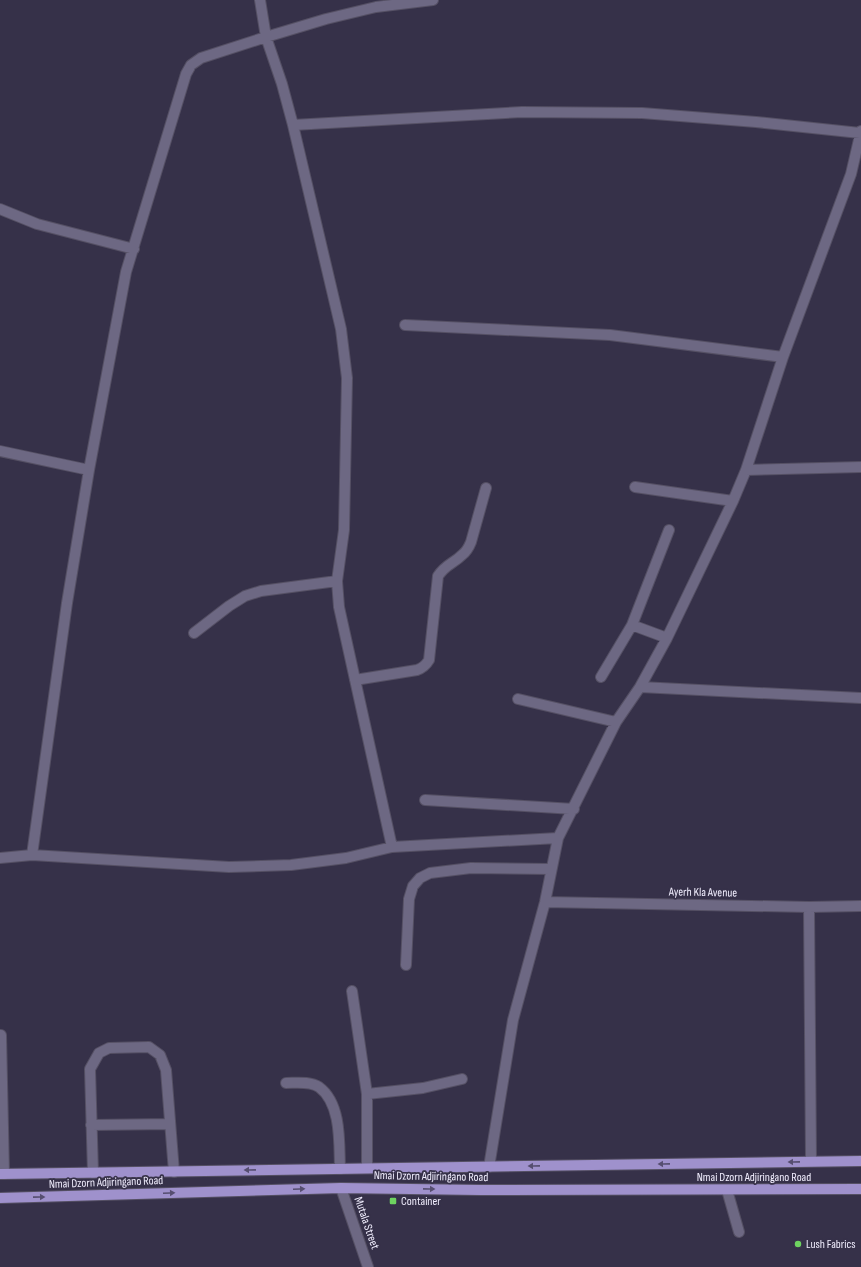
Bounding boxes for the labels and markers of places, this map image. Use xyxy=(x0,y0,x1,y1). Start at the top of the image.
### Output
place label: Container xyxy=(401,1194,441,1209)
marker: Container xyxy=(388,1196,398,1206)
place label: Lush Fabrics xyxy=(806,1237,856,1252)
marker: Lush Fabrics xyxy=(793,1239,803,1249)

